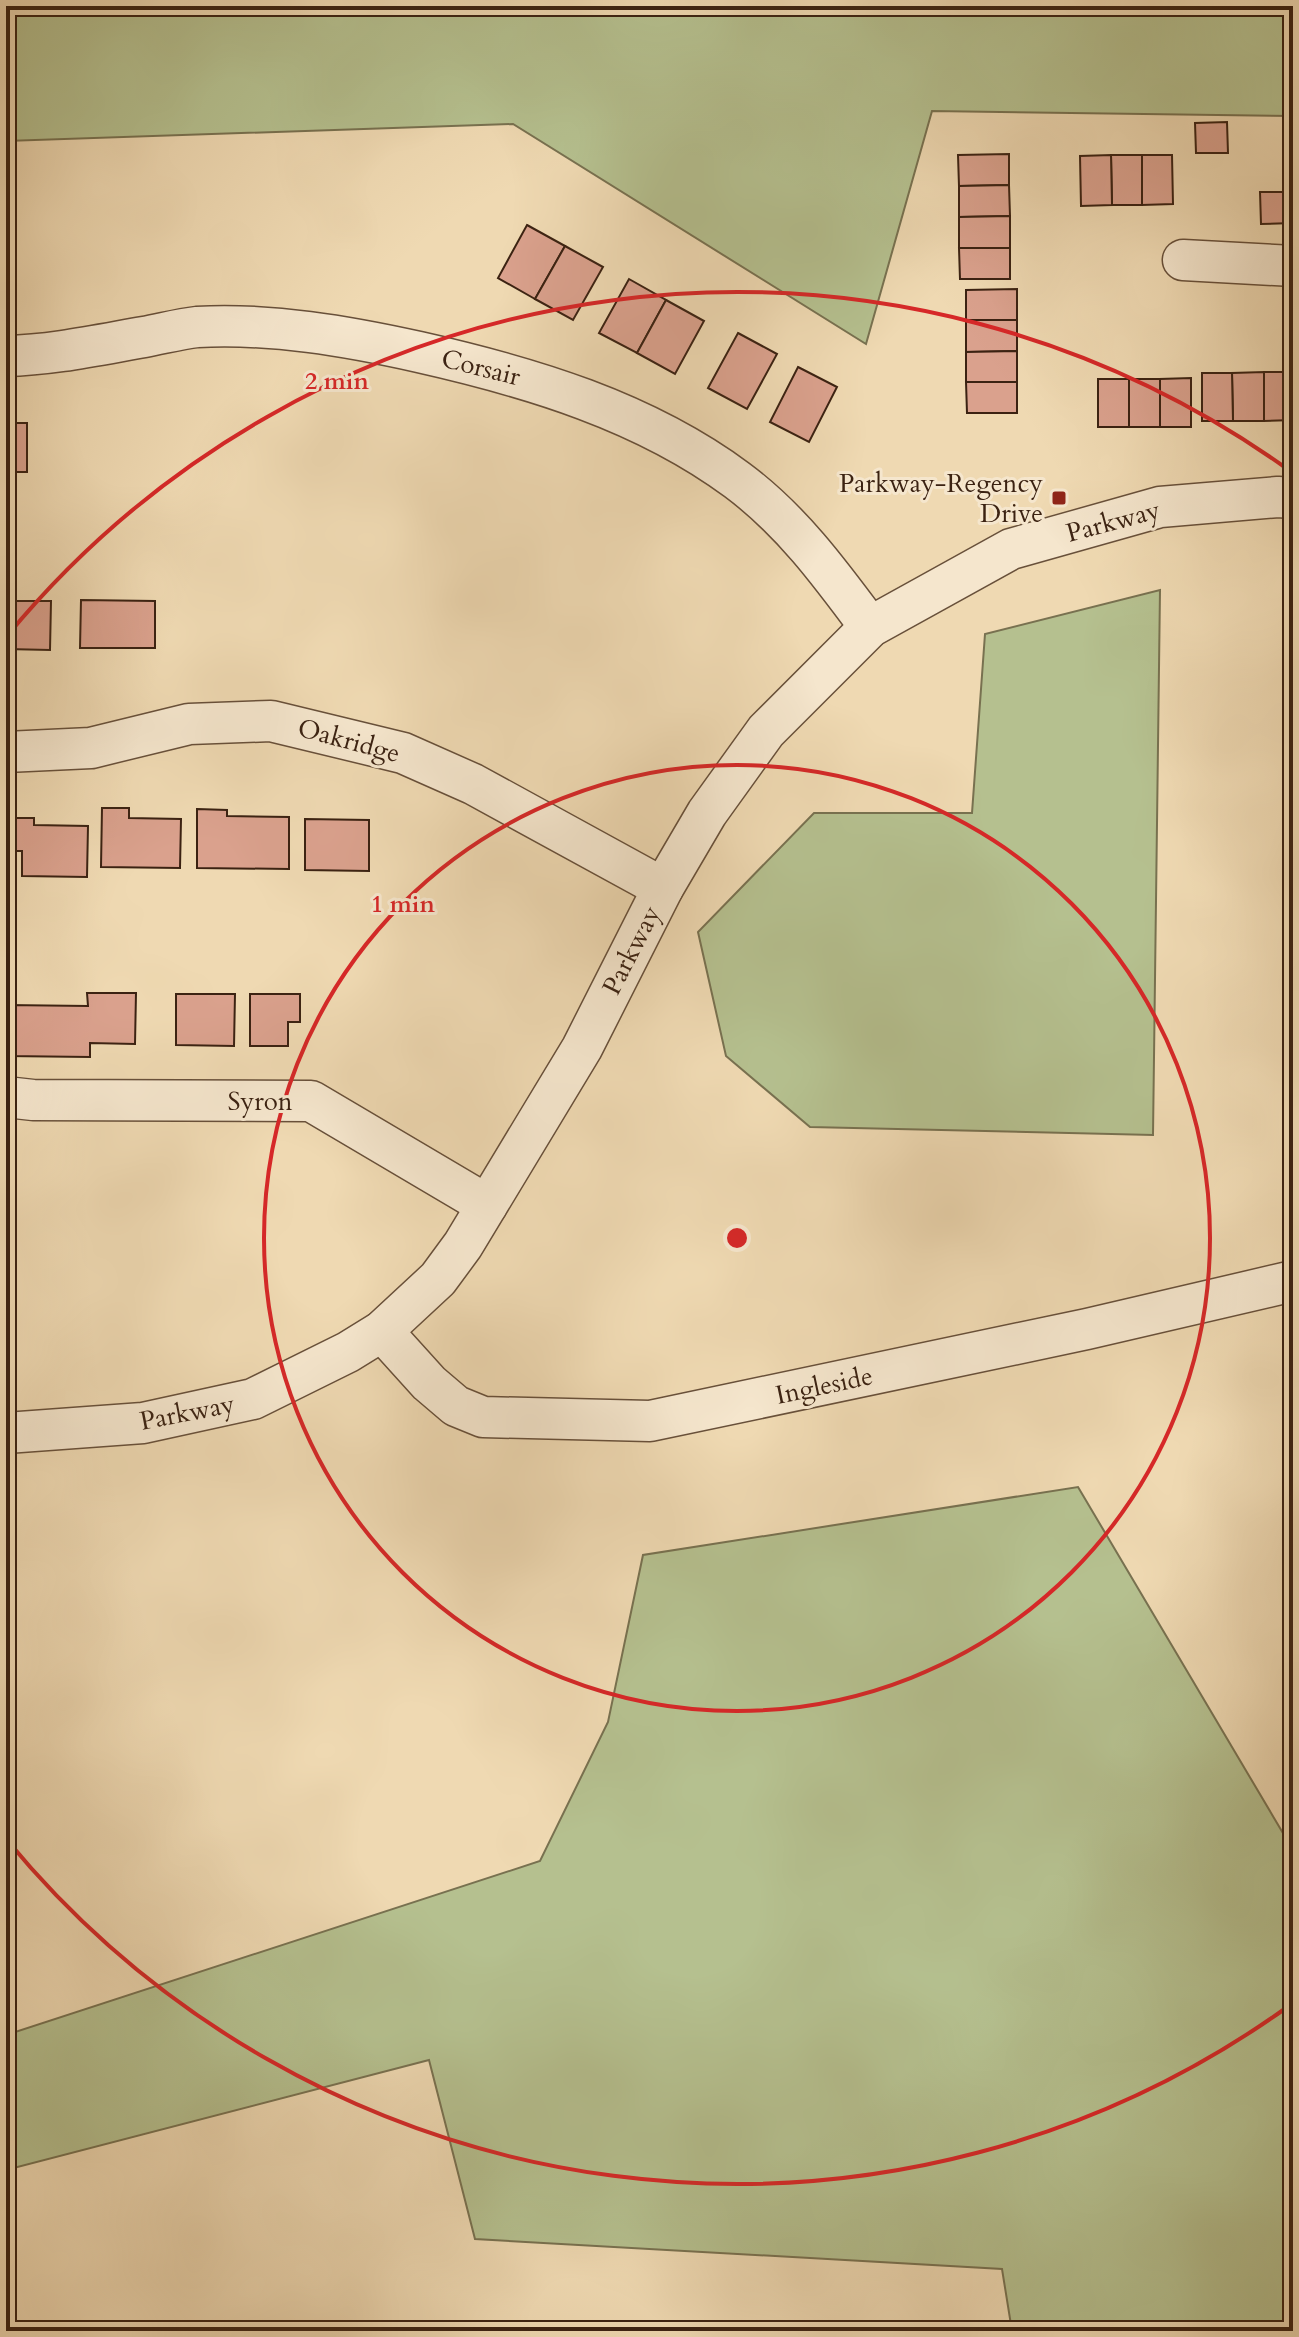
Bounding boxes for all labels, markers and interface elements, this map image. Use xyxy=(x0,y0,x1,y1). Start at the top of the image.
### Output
street label: Corsair xyxy=(438,341,524,394)
text: 2 min xyxy=(305,365,370,398)
place label: Parkway-Regency Drive xyxy=(839,466,1043,531)
marker: Parkway-Regency Drive xyxy=(1050,489,1068,507)
street label: Parkway xyxy=(1062,492,1164,551)
street label: Oakridge xyxy=(294,710,404,771)
text: 1 min xyxy=(371,888,436,921)
street label: Parkway xyxy=(594,899,669,1001)
street label: Syron xyxy=(227,1084,293,1119)
centre of rings xyxy=(723,1224,751,1252)
street label: Ingleside xyxy=(772,1358,876,1413)
street label: Parkway xyxy=(137,1386,238,1439)

